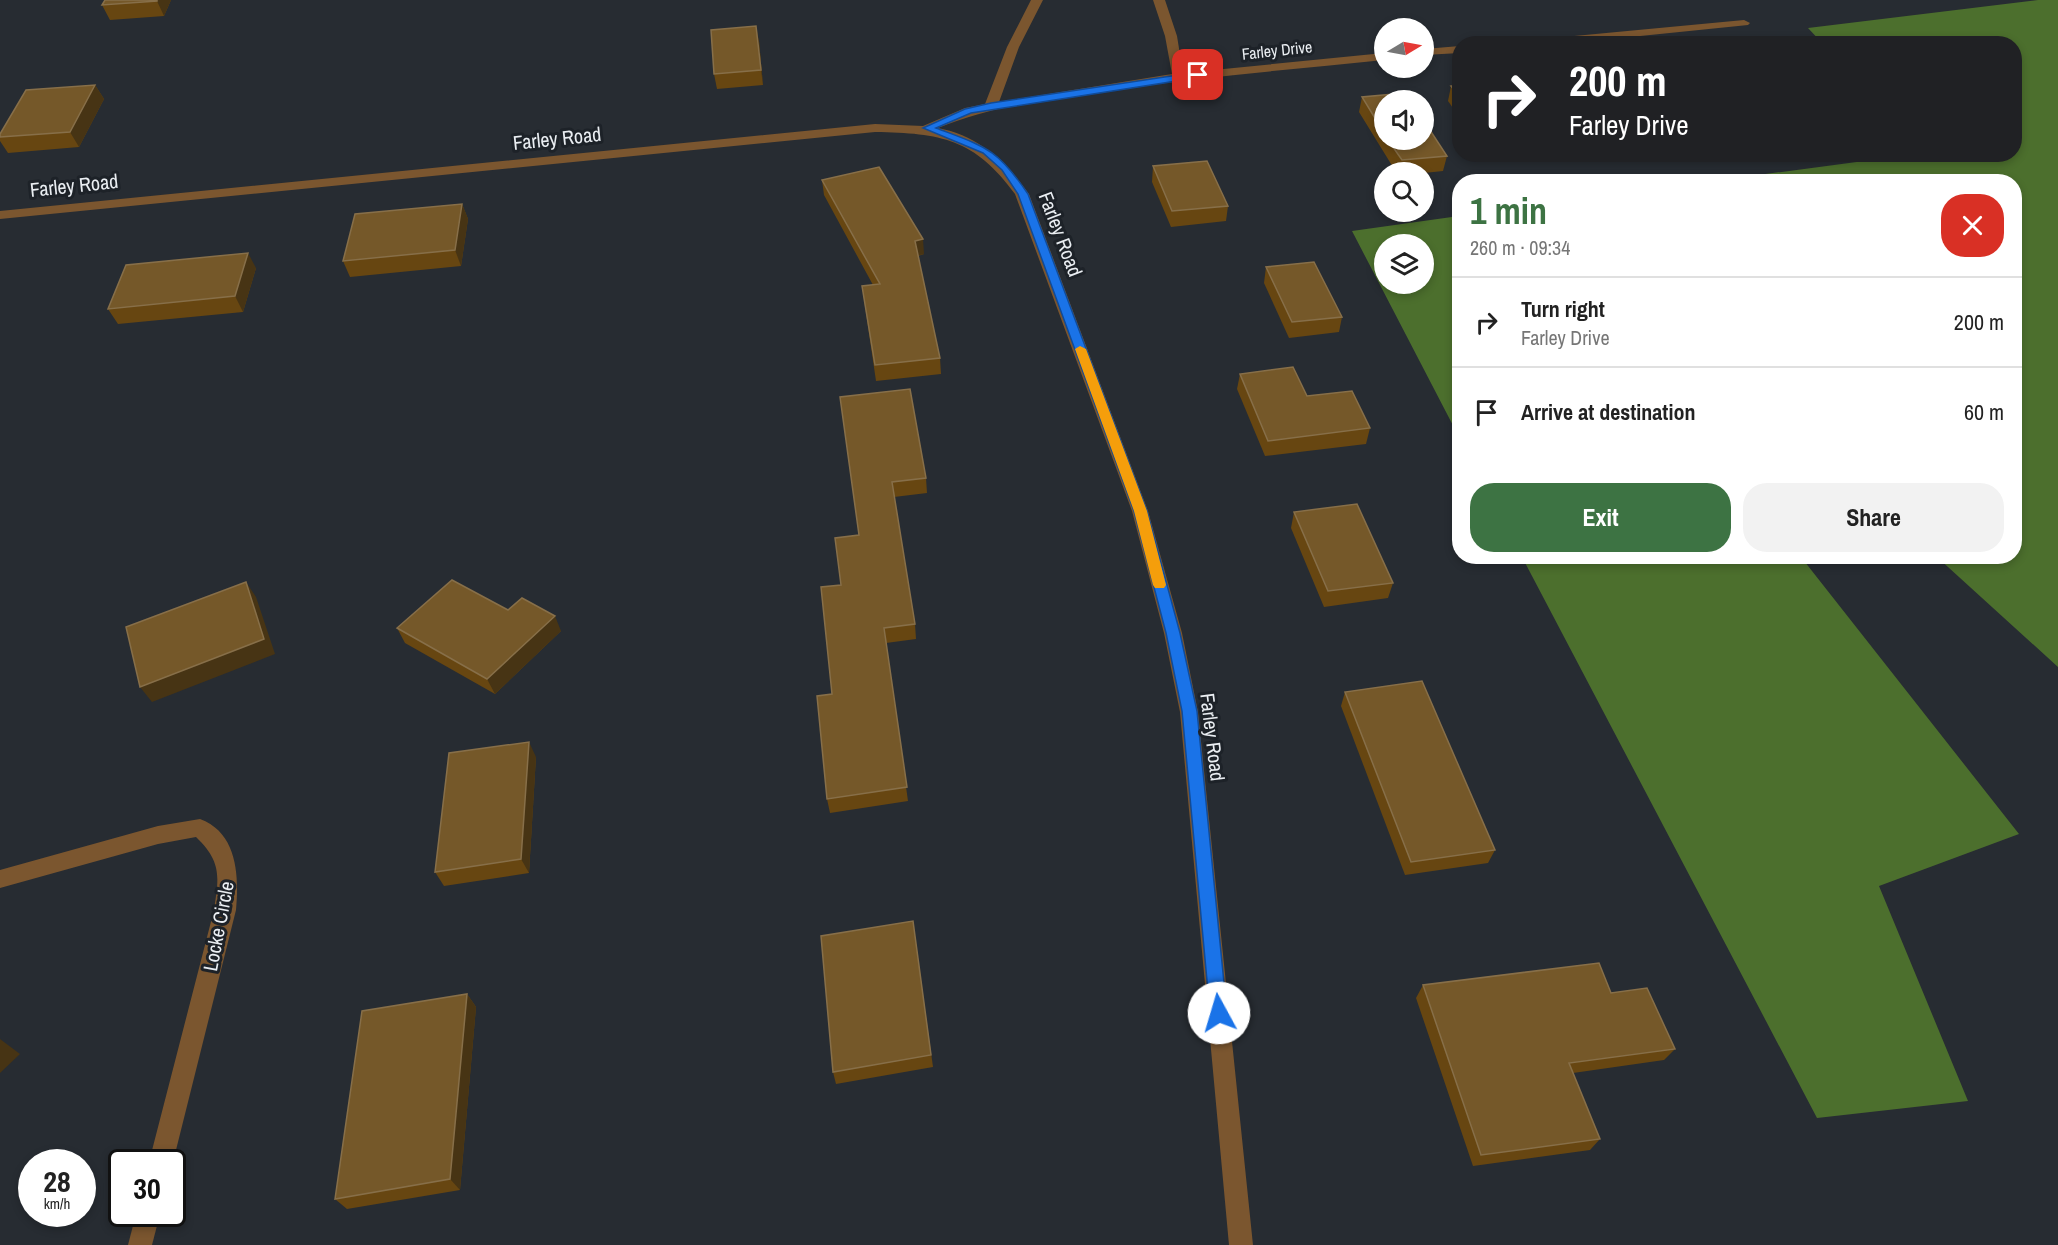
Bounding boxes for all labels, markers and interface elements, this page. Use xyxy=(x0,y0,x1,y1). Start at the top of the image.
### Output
north arrow xyxy=(1374,18,1434,78)
map controls xyxy=(1374,18,1434,294)
street label: Farley Drive xyxy=(1241,35,1313,65)
pin xyxy=(1172,49,1223,100)
text: 200 m xyxy=(1569,53,1667,109)
icon: arrive xyxy=(1181,58,1214,91)
icon: right xyxy=(1470,60,1548,138)
button: sound xyxy=(1374,90,1434,150)
text: Farley Drive xyxy=(1569,107,1688,143)
street label: Farley Road xyxy=(512,120,602,156)
button: search xyxy=(1374,162,1434,222)
street label: Farley Road xyxy=(29,167,119,203)
text: 1 min xyxy=(1470,187,1547,235)
street label: Farley Road xyxy=(1033,188,1089,280)
button: close xyxy=(1941,194,2004,257)
button: layers xyxy=(1374,234,1434,294)
text: 260 m · 09:34 xyxy=(1470,234,1570,261)
text: Turn right xyxy=(1521,294,1605,324)
icon: right xyxy=(1470,306,1503,339)
text: 200 m xyxy=(1954,307,2004,337)
text: Farley Drive xyxy=(1521,324,1610,351)
icon: arrive xyxy=(1470,396,1503,429)
text: Arrive at destination xyxy=(1521,397,1695,427)
text: 60 m xyxy=(1964,397,2004,427)
button: Exit xyxy=(1470,483,1731,552)
button: Share xyxy=(1743,483,2004,552)
street label: Farley Road xyxy=(1194,691,1232,783)
street label: Locke Circle xyxy=(196,879,240,973)
position arrow xyxy=(1187,981,1251,1045)
speed limit sign: 30 xyxy=(108,1149,186,1227)
text: 28 xyxy=(43,1161,71,1201)
text: km/h xyxy=(44,1193,70,1214)

